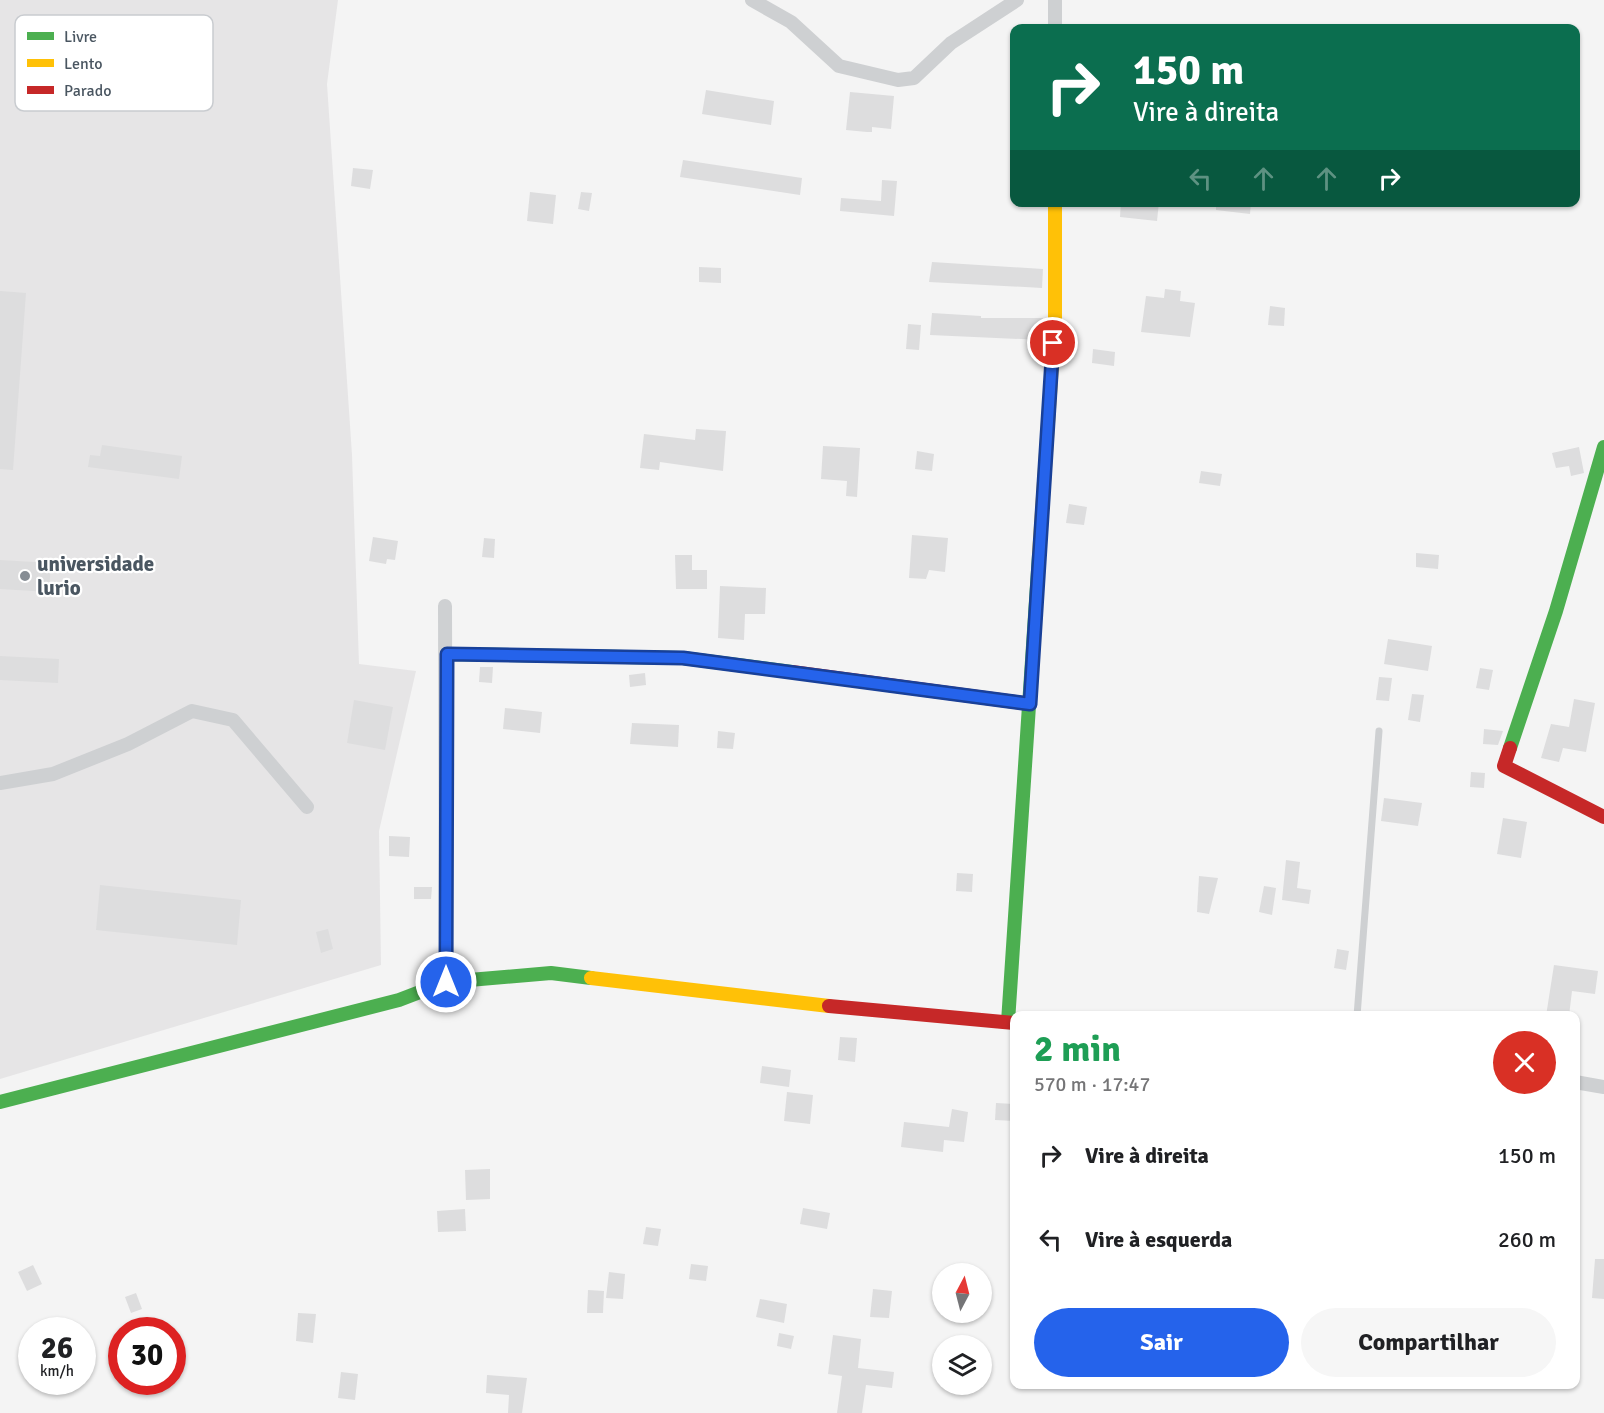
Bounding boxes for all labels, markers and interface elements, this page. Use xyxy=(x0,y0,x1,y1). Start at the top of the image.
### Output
legend xyxy=(15,15,213,111)
text: Livre xyxy=(64,27,97,47)
text: 150 m xyxy=(1133,45,1244,96)
icon: right xyxy=(1034,48,1112,126)
text: Lento xyxy=(64,54,102,74)
text: Parado xyxy=(64,81,111,101)
text: Vire à direita xyxy=(1133,96,1279,129)
icon: left xyxy=(1184,162,1217,195)
icon: ahead xyxy=(1247,162,1280,195)
icon: ahead xyxy=(1310,162,1343,195)
icon: right xyxy=(1373,162,1406,195)
pin xyxy=(1027,317,1078,368)
icon: arrive xyxy=(1036,326,1069,359)
place label: universidade lurio xyxy=(37,551,154,601)
marker: universidade lurio xyxy=(18,569,32,583)
position arrow xyxy=(414,950,478,1014)
text: 2 min xyxy=(1034,1027,1121,1072)
button: close xyxy=(1493,1031,1556,1094)
text: 570 m · 17:47 xyxy=(1034,1072,1150,1097)
icon: right xyxy=(1034,1139,1067,1172)
text: Vire à direita xyxy=(1085,1142,1209,1169)
text: 150 m xyxy=(1498,1142,1556,1169)
icon: left xyxy=(1034,1223,1067,1256)
text: Vire à esquerda xyxy=(1085,1226,1232,1253)
text: 260 m xyxy=(1498,1226,1556,1253)
north arrow xyxy=(932,1263,992,1323)
map controls xyxy=(932,1263,992,1395)
button: Sair xyxy=(1034,1308,1289,1377)
button: Compartilhar xyxy=(1301,1308,1556,1377)
speed limit sign: 30 xyxy=(108,1317,186,1395)
text: 26 xyxy=(41,1330,73,1367)
button: layers xyxy=(932,1335,992,1395)
text: km/h xyxy=(40,1362,74,1380)

